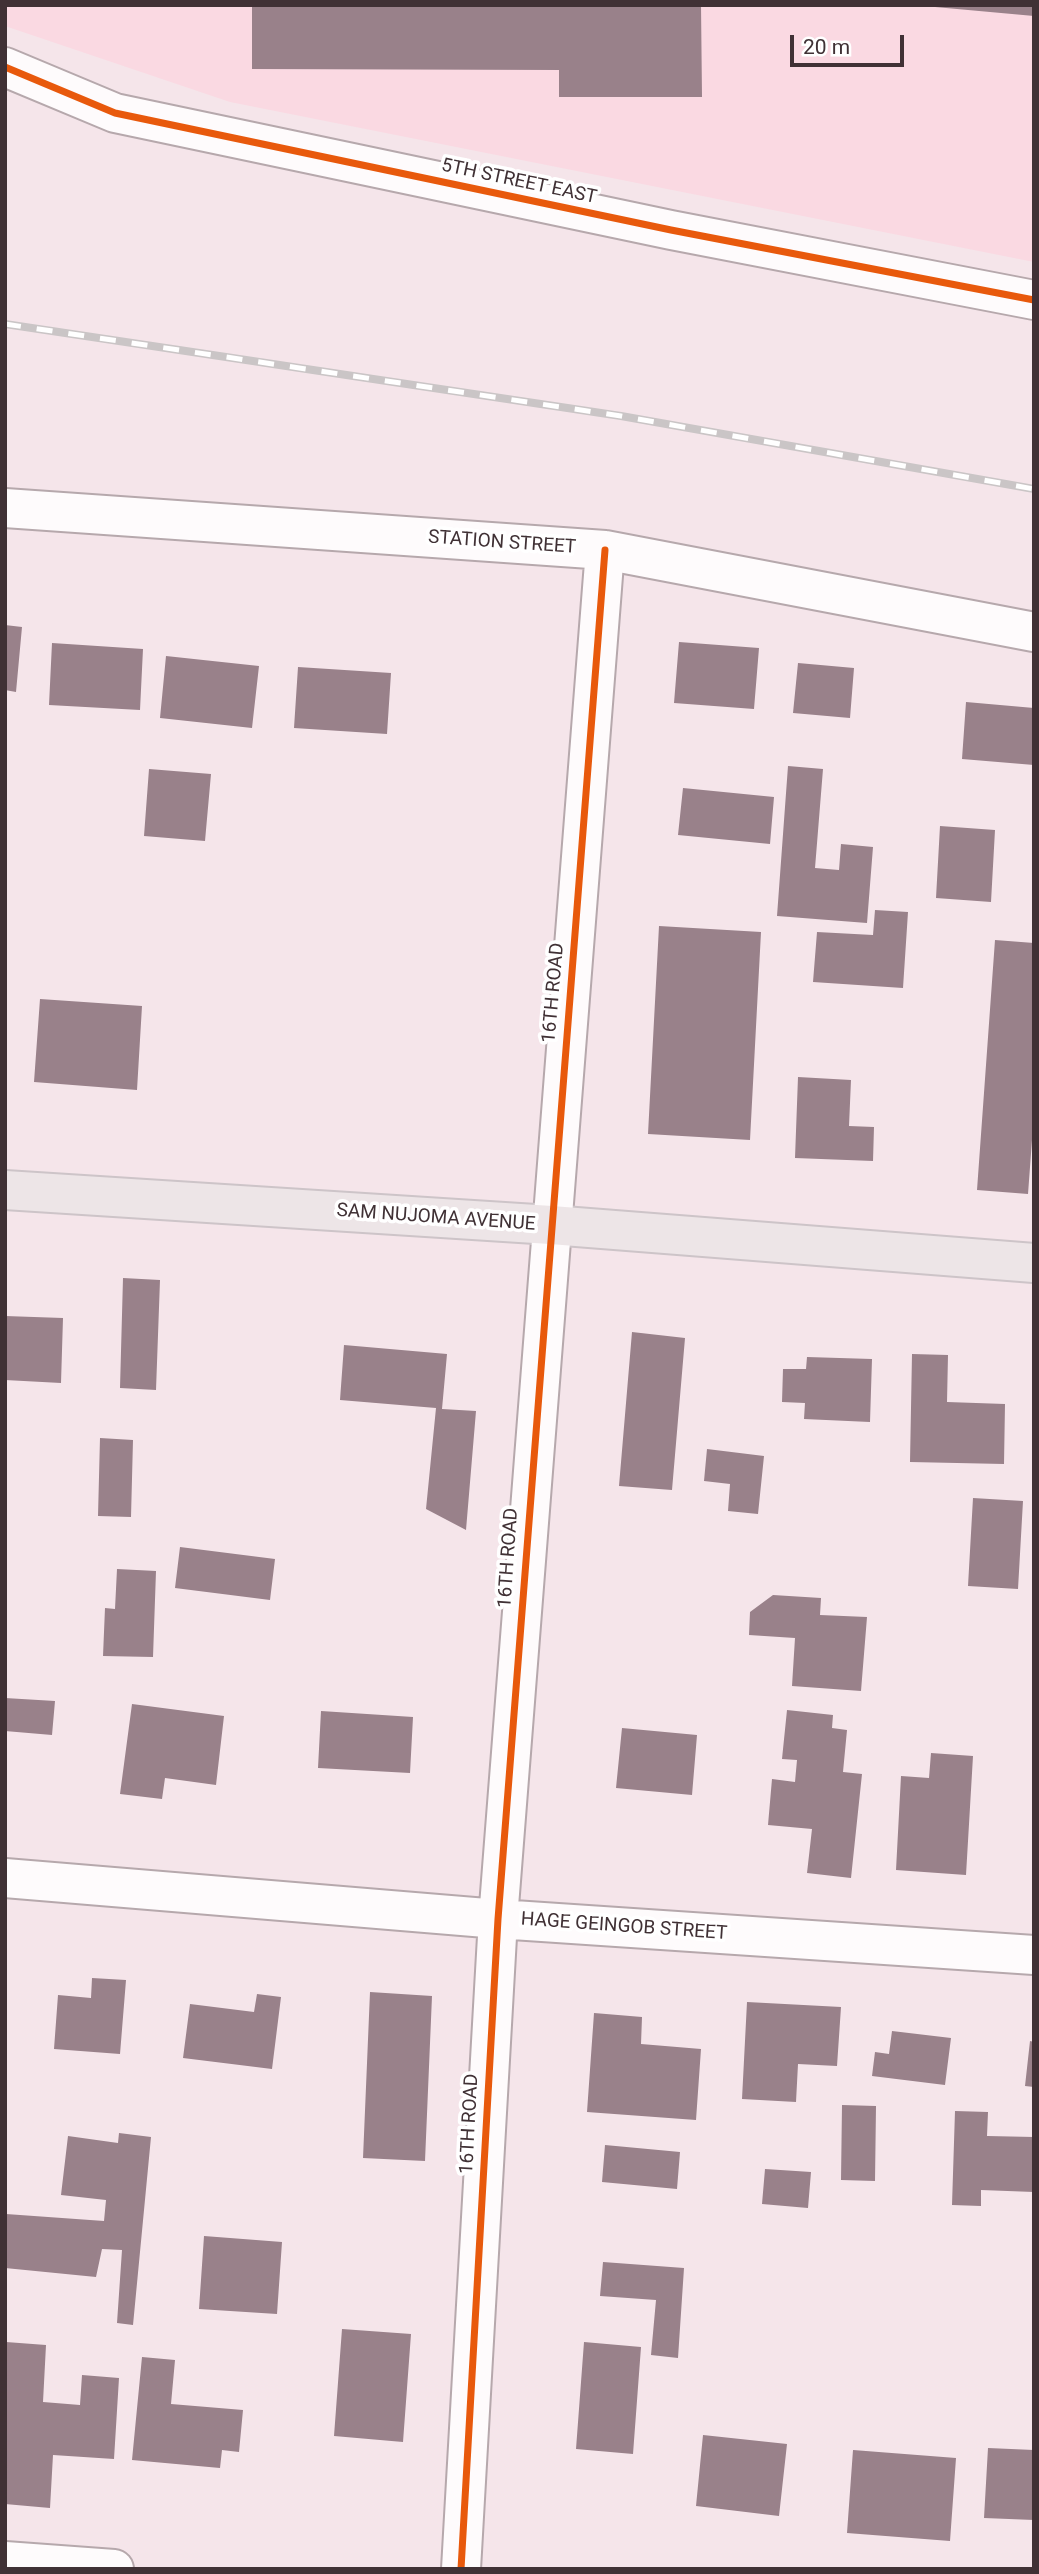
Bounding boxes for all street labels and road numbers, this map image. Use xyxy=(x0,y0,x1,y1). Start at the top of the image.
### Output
street label: 5TH STREET EAST xyxy=(439,154,599,210)
street label: STATION STREET xyxy=(427,526,577,560)
street label: 16TH ROAD xyxy=(538,942,570,1044)
street label: SAM NUJOMA AVENUE xyxy=(336,1200,536,1236)
street label: 16TH ROAD xyxy=(494,1507,524,1609)
street label: HAGE GEINGOB STREET xyxy=(520,1908,728,1946)
street label: 16TH ROAD xyxy=(456,2073,484,2175)

